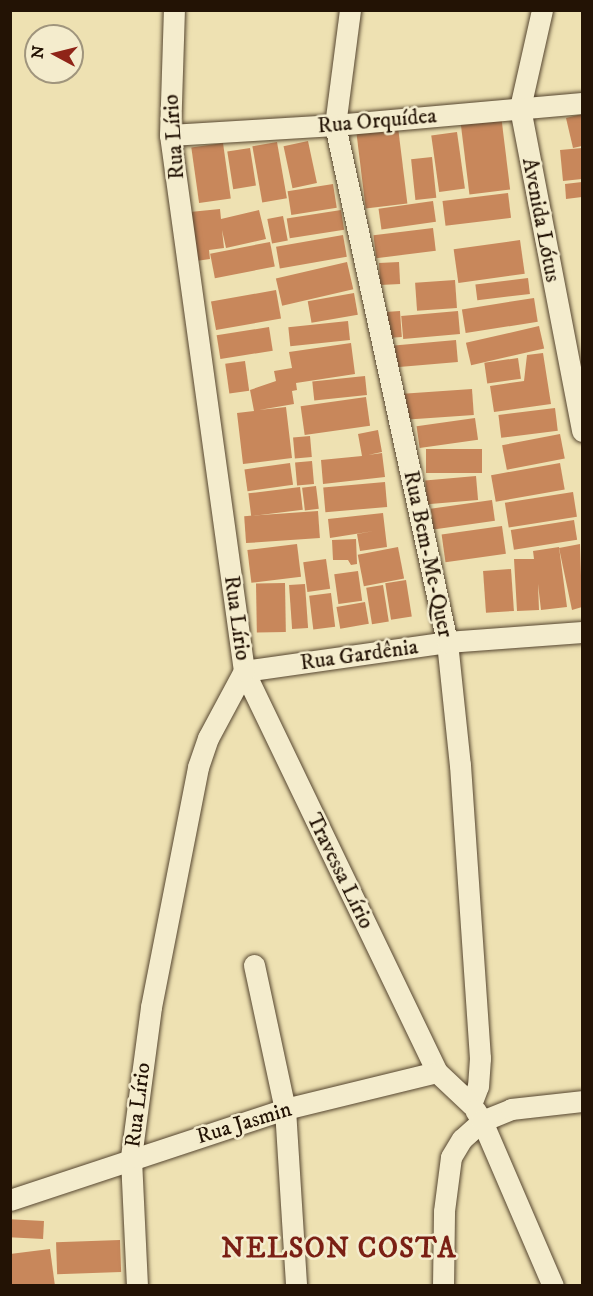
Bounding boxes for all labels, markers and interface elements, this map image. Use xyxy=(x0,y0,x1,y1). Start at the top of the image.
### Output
north arrow xyxy=(24,24,84,84)
text: N xyxy=(27,44,49,60)
street label: Rua Lírio xyxy=(158,93,190,181)
street label: Rua Orquídea xyxy=(316,103,438,139)
street label: Avenida Lótus xyxy=(516,156,566,284)
street label: Rua Bem-Me-Quer xyxy=(397,468,459,640)
street label: Rua Lírio xyxy=(218,574,256,662)
street label: Rua Gardênia xyxy=(298,634,420,676)
street label: Travessa Lírio xyxy=(301,809,379,933)
street label: Rua Lírio xyxy=(120,1061,156,1149)
street label: Rua Jasmin xyxy=(193,1096,295,1150)
district label: NELSON COSTA xyxy=(221,1232,457,1266)

